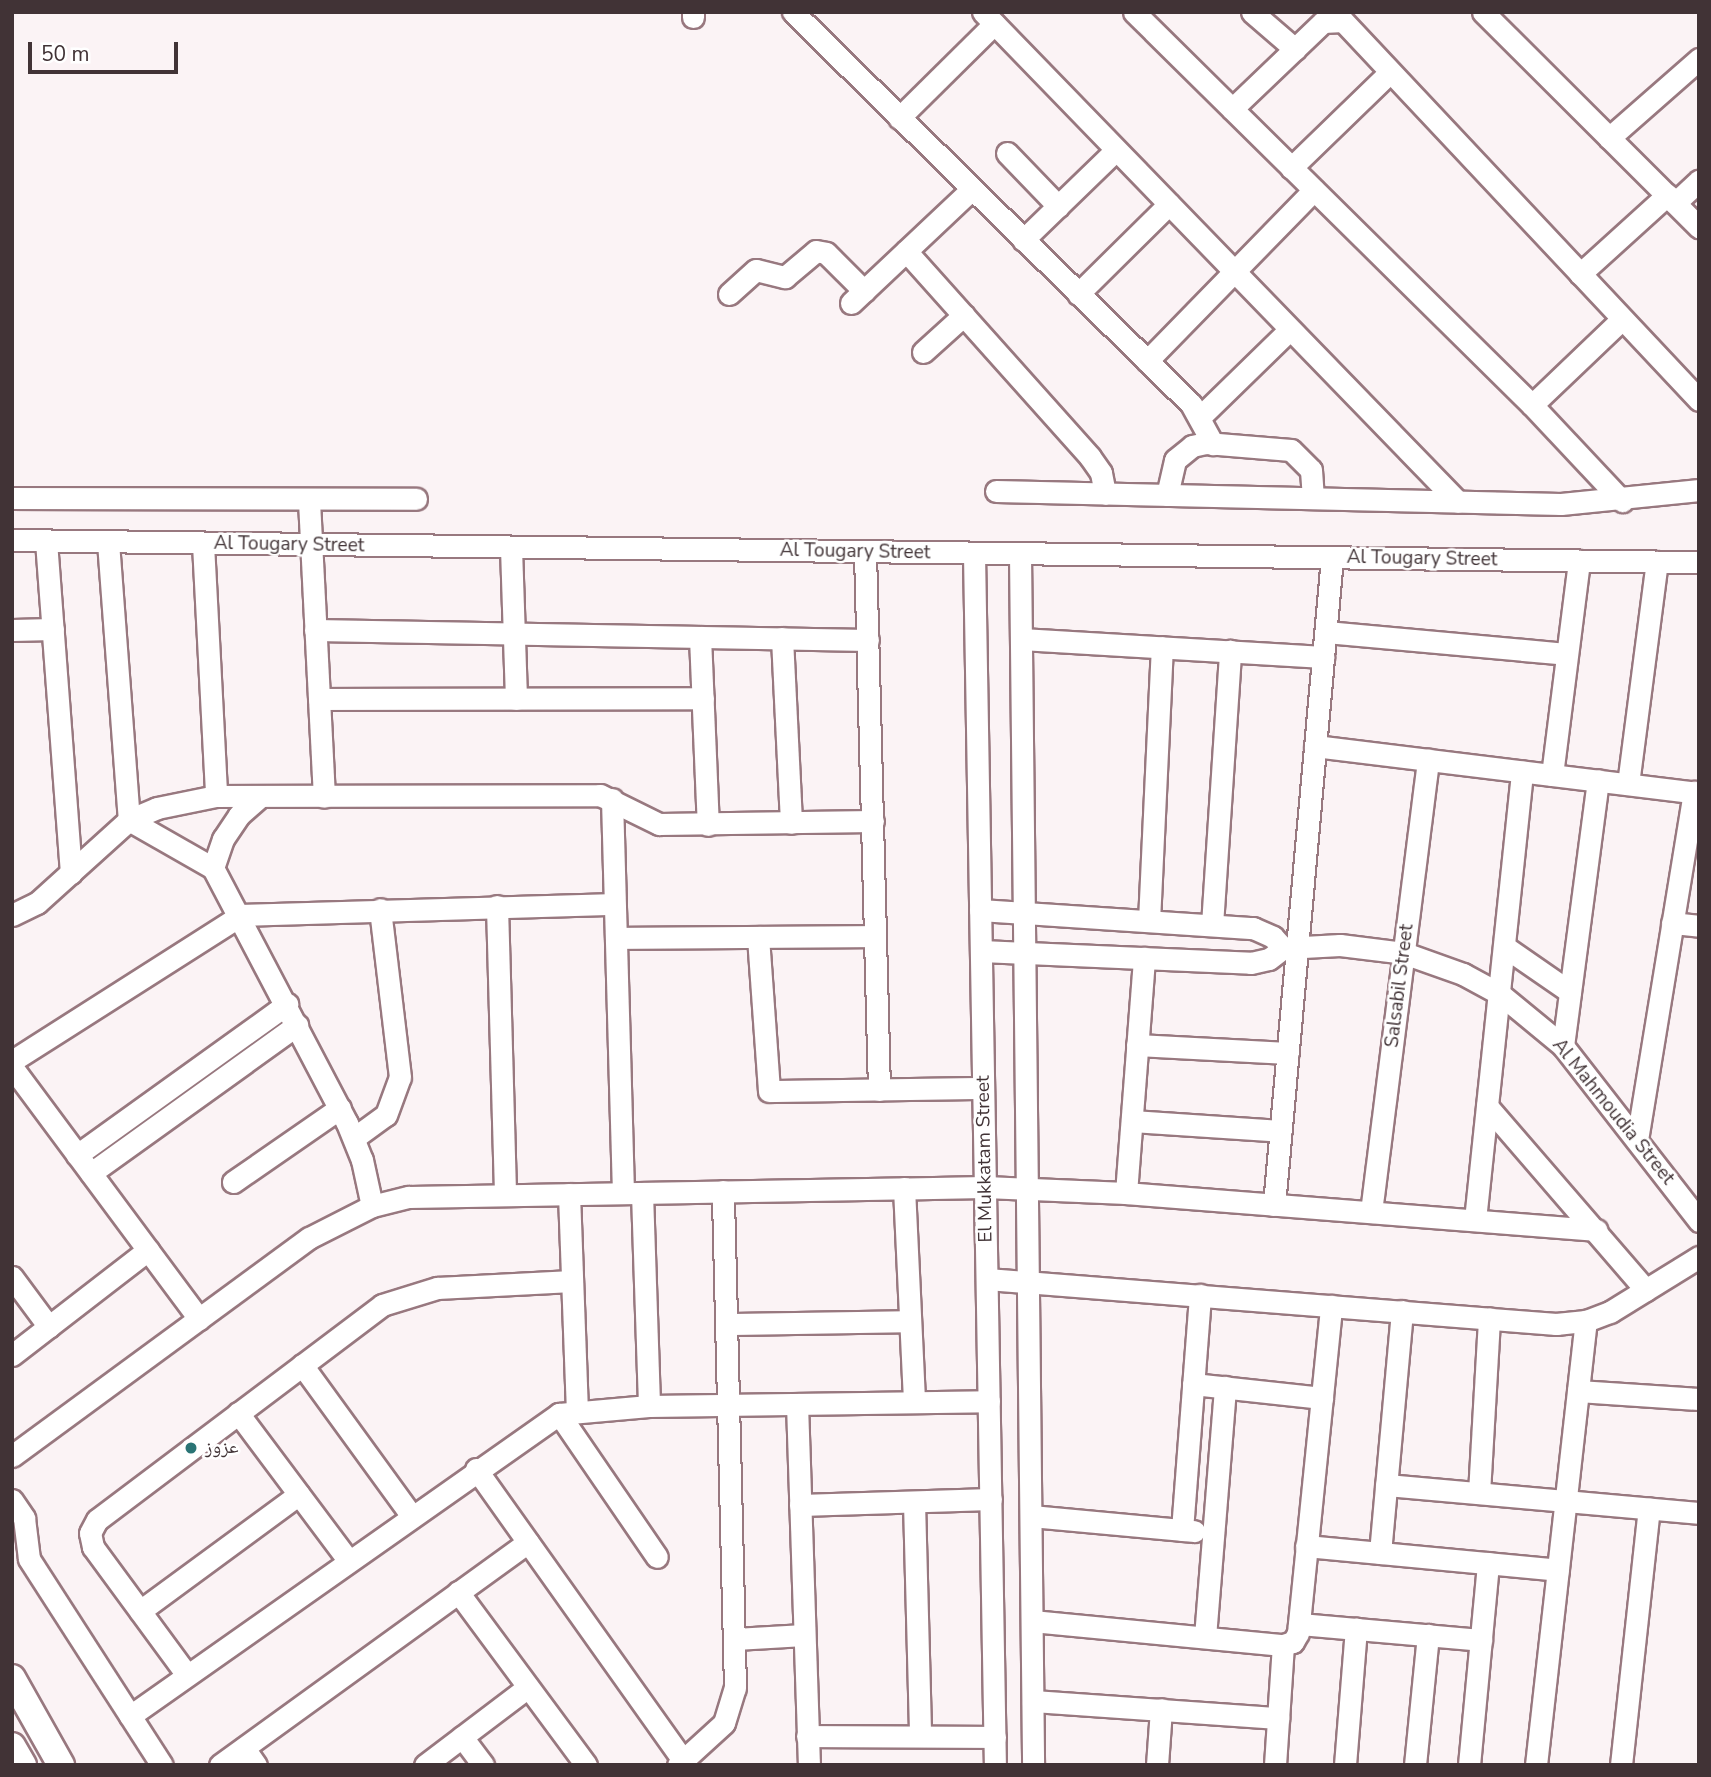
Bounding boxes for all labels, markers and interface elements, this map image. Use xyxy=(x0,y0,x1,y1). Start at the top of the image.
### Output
scale bar xyxy=(32,28,182,72)
text: 50 m xyxy=(41,40,90,68)
street label: Al Tougary Street xyxy=(213,532,365,558)
street label: Al Tougary Street xyxy=(779,539,931,565)
street label: Al Tougary Street xyxy=(1346,546,1498,572)
street label: Salsabil Street xyxy=(1381,923,1419,1049)
street label: Al Mahmoudia Street xyxy=(1547,1034,1679,1190)
street label: El Mukkatam Street xyxy=(972,1075,998,1243)
place label: عزوز xyxy=(205,1437,238,1459)
marker: عزوز xyxy=(183,1440,199,1456)

